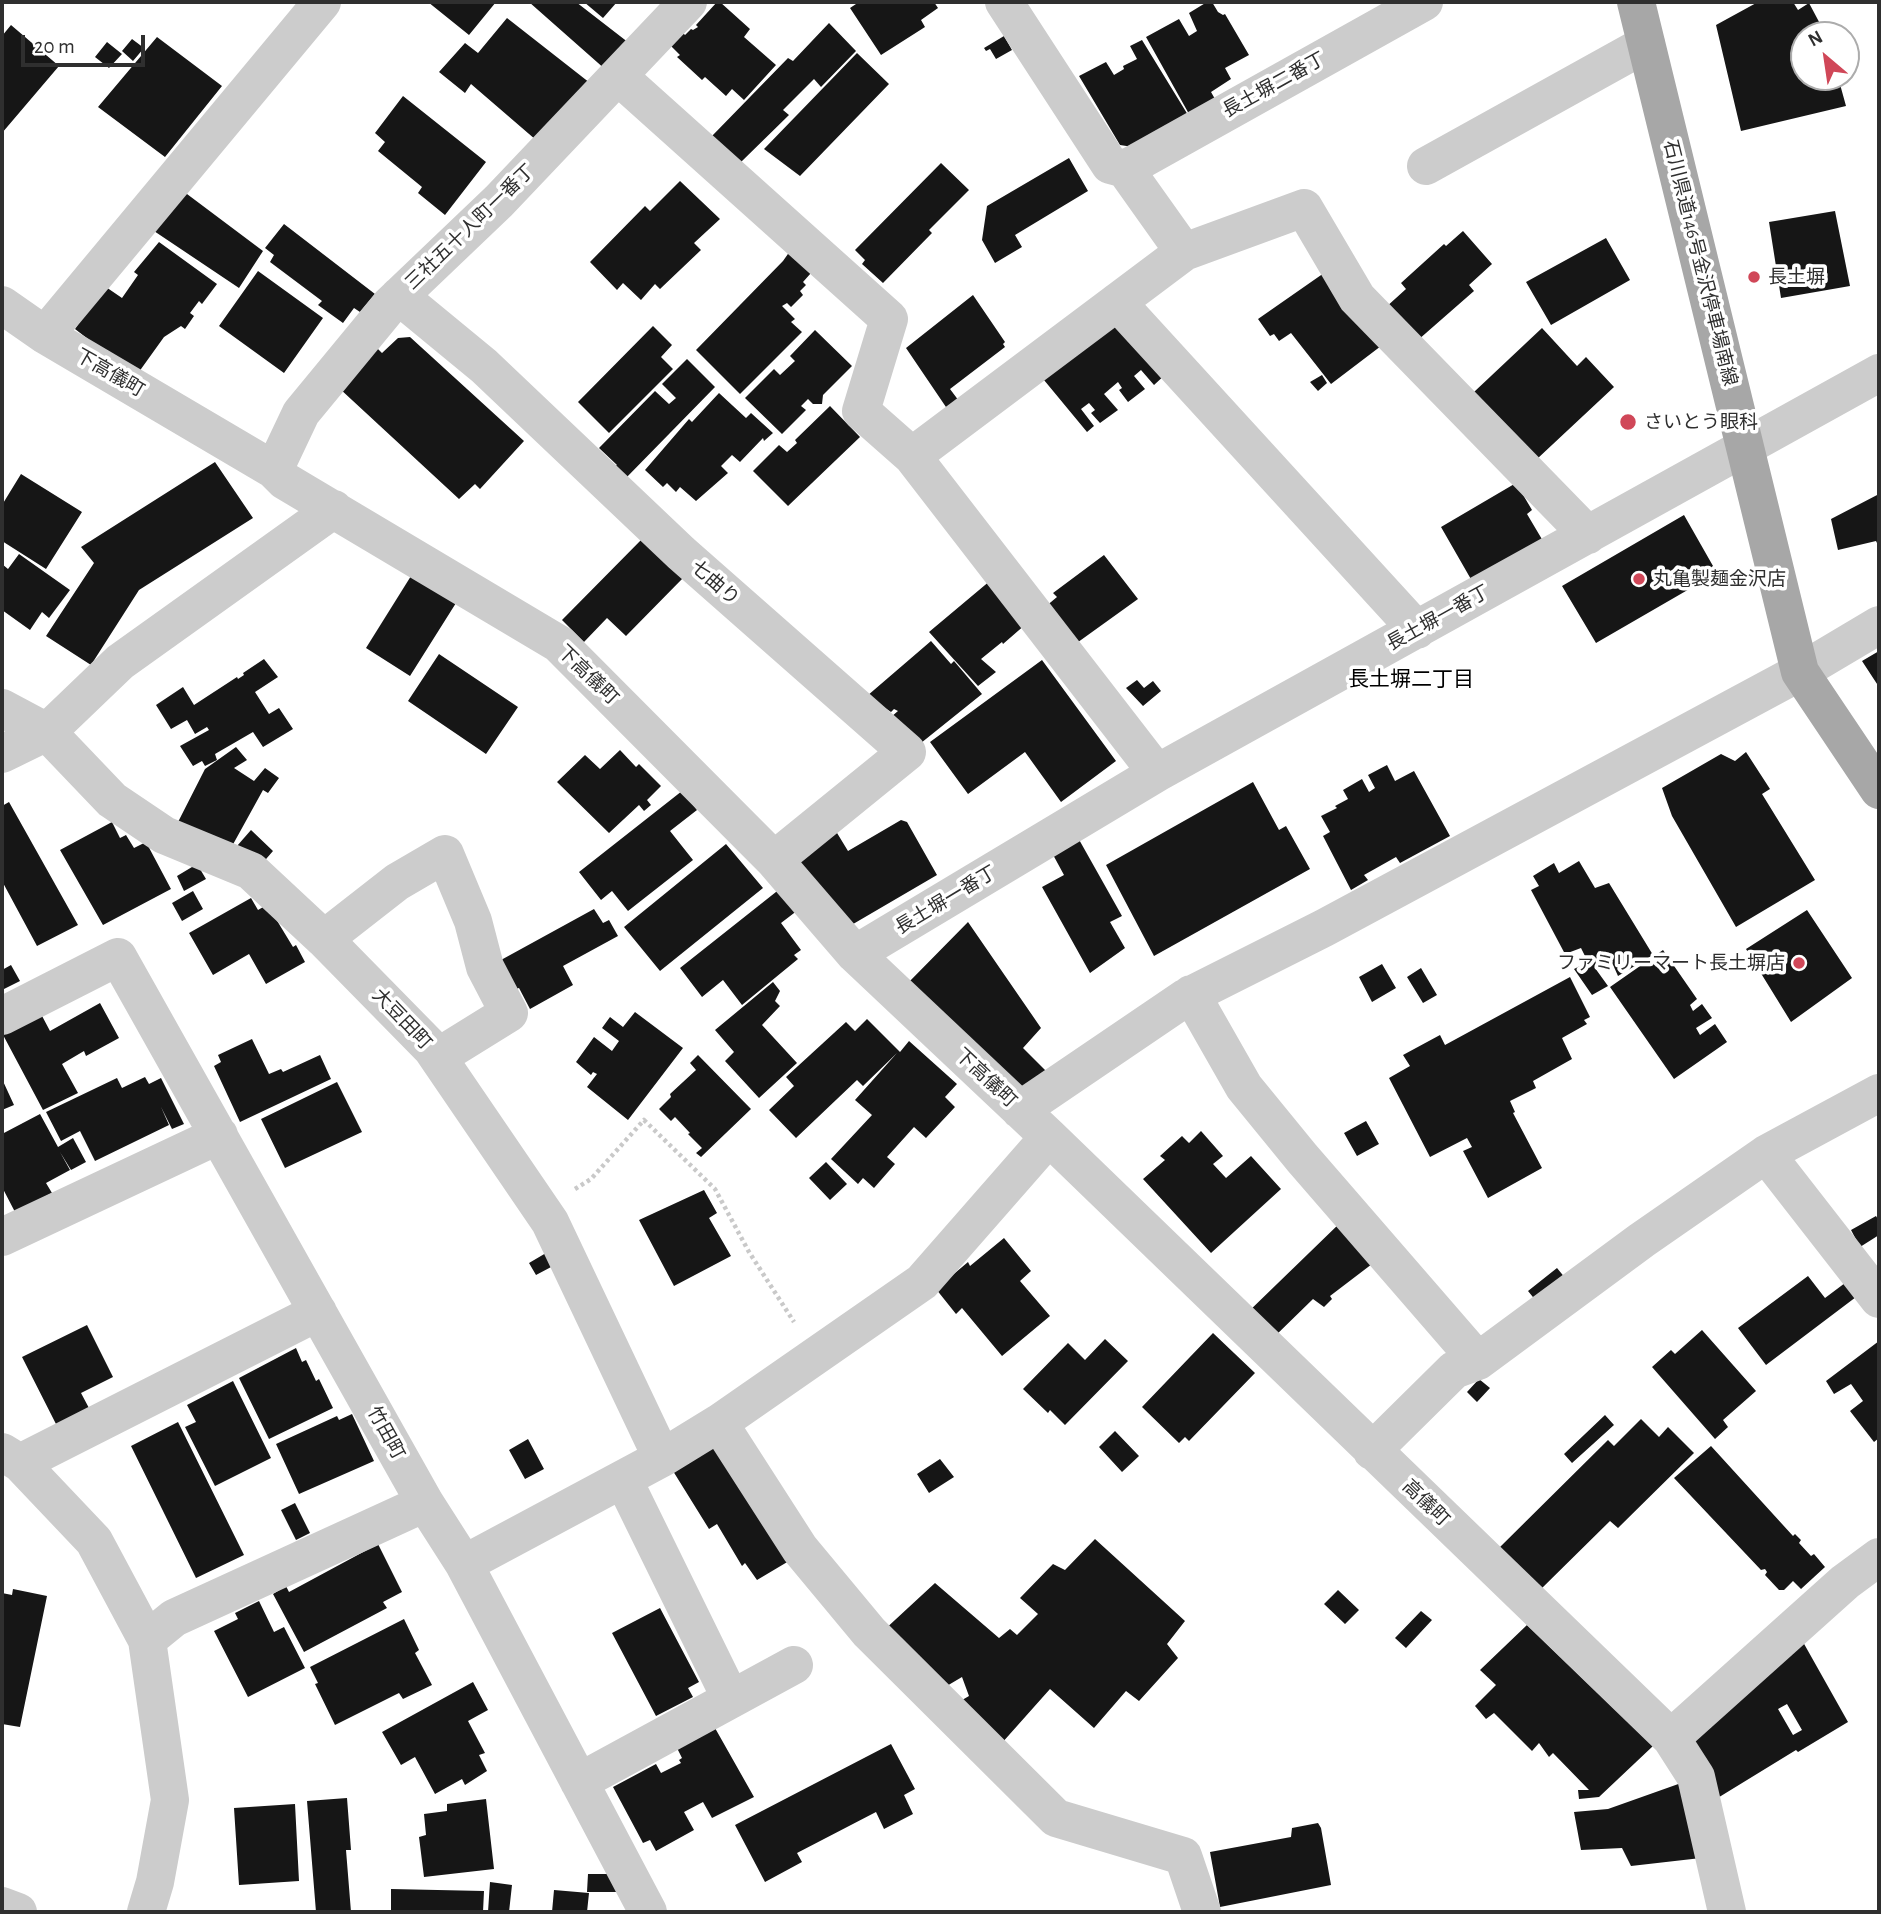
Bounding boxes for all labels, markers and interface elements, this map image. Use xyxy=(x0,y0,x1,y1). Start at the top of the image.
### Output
scale bar xyxy=(24,21,149,65)
north arrow xyxy=(1790,21,1860,91)
text: N xyxy=(1805,27,1826,50)
text: 20 m xyxy=(34,36,75,57)
street label: 長土塀二番丁 xyxy=(1219,47,1329,123)
street label: 石川県道146号金沢停車場南線 xyxy=(1658,138,1742,388)
street label: 三社五十人町一番丁 xyxy=(401,159,539,295)
place label: 長土塀 xyxy=(1768,266,1825,288)
marker: 長土塀 xyxy=(1746,269,1762,285)
street label: 下高儀町 xyxy=(71,344,149,402)
place label: さいとう眼科 xyxy=(1644,411,1758,433)
marker: さいとう眼科 xyxy=(1618,412,1638,432)
street label: 七曲り xyxy=(686,556,744,610)
place label: 丸亀製麺金沢店 xyxy=(1653,568,1786,590)
marker: 丸亀製麺金沢店 xyxy=(1631,571,1647,587)
street label: 長土塀一番丁 xyxy=(1383,580,1493,656)
street label: 下高儀町 xyxy=(553,640,623,710)
district label: 長土塀二丁目 xyxy=(1348,667,1474,693)
street label: 長土塀一番丁 xyxy=(891,861,1001,939)
place label: ファミリーマート長土塀店 xyxy=(1557,952,1785,974)
marker: ファミリーマート長土塀店 xyxy=(1791,955,1807,971)
street label: 大豆田町 xyxy=(367,984,437,1054)
street label: 下高儀町 xyxy=(950,1044,1022,1112)
street label: 竹田町 xyxy=(362,1403,410,1463)
street label: 高儀町 xyxy=(1398,1475,1454,1531)

